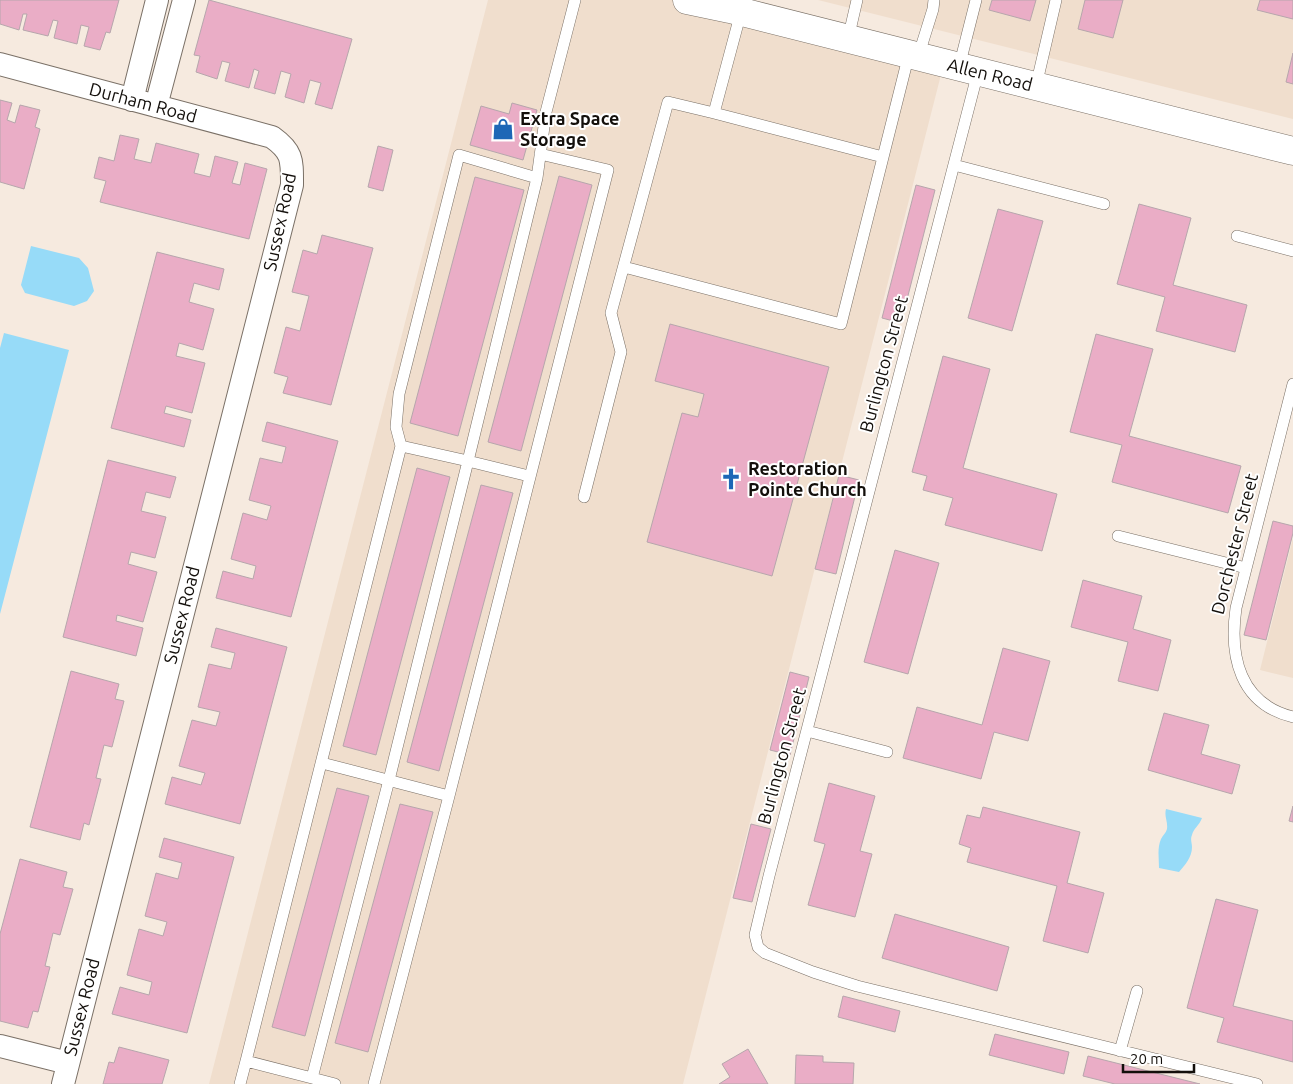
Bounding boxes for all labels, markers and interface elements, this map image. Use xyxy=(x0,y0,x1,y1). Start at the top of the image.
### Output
street label: Allen Road xyxy=(946,54,1035,94)
street label: Durham Road xyxy=(87,78,199,126)
place label: Extra Space Storage xyxy=(520,108,620,149)
shop icon: Extra Space Storage xyxy=(490,116,516,142)
street label: Sussex Road xyxy=(259,171,299,273)
street label: Burlington Street xyxy=(855,293,911,434)
place label: Restoration Pointe Church xyxy=(748,458,867,499)
church icon: Restoration Pointe Church xyxy=(718,466,744,492)
street label: Dorchester Street xyxy=(1207,471,1261,616)
street label: Sussex Road xyxy=(159,564,203,666)
street label: Burlington Street xyxy=(753,685,809,826)
street label: Sussex Road xyxy=(59,956,103,1058)
scale bar xyxy=(1123,1042,1194,1074)
text: 20 m xyxy=(1130,1050,1163,1067)

